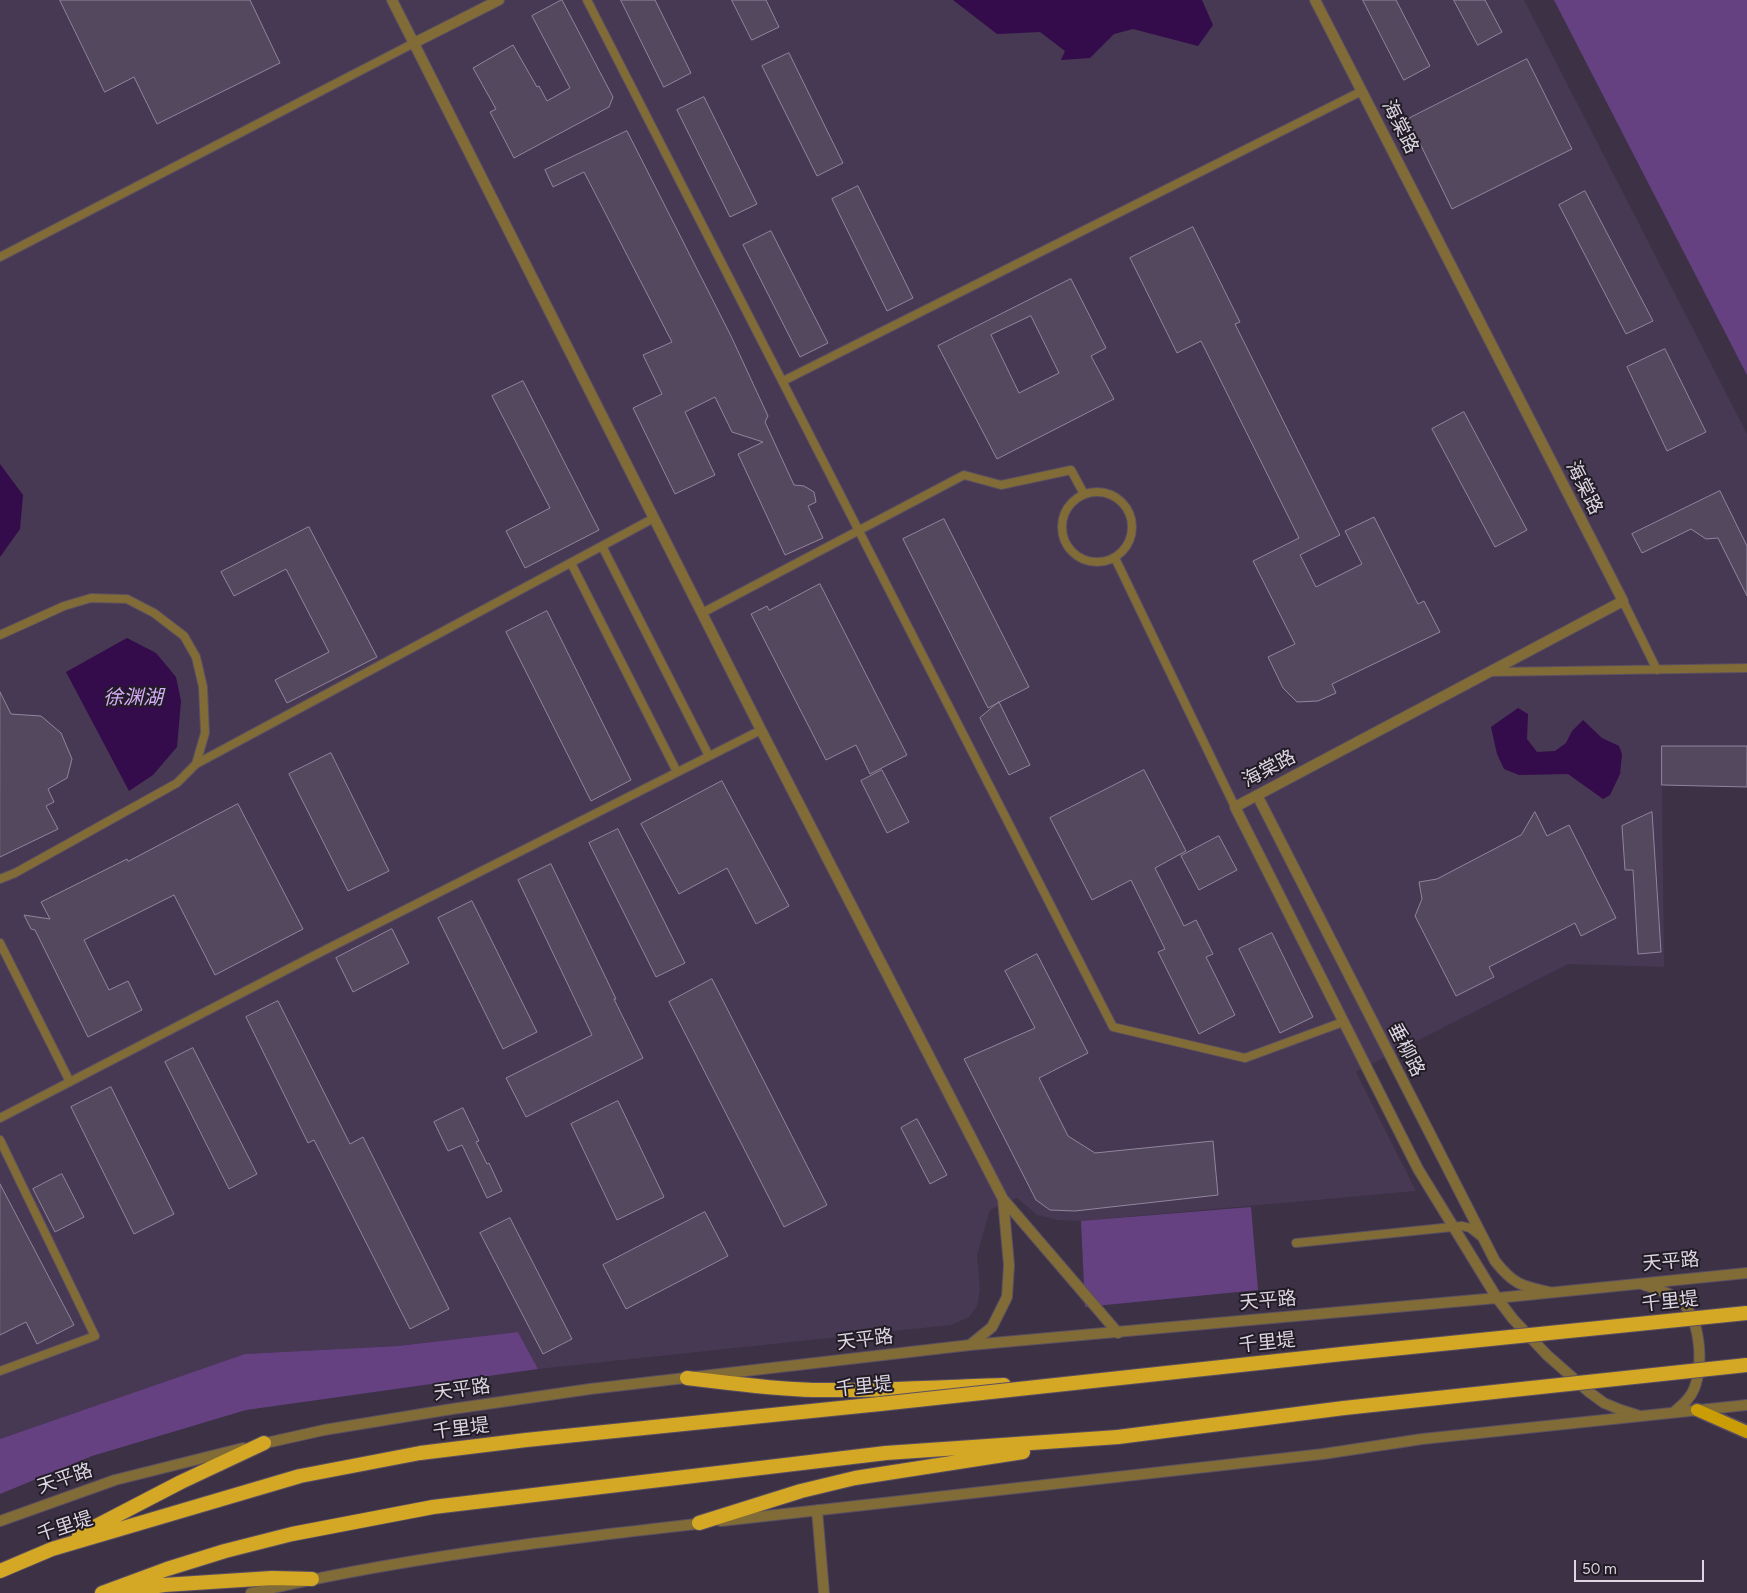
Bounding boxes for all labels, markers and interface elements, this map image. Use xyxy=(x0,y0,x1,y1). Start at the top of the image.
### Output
street label: 海棠路 xyxy=(1377,96,1423,158)
street label: 海棠路 xyxy=(1561,457,1607,519)
water label: 徐渊湖 xyxy=(103,686,163,710)
street label: 海棠路 xyxy=(1238,746,1300,792)
street label: 垂柳路 xyxy=(1383,1019,1429,1081)
street label: 天平路 xyxy=(1642,1248,1700,1276)
street label: 天平路 xyxy=(1239,1287,1297,1315)
street label: 千里堤 xyxy=(1640,1288,1700,1316)
street label: 天平路 xyxy=(835,1325,895,1355)
street label: 千里堤 xyxy=(1237,1329,1297,1357)
street label: 千里堤 xyxy=(834,1373,894,1401)
street label: 天平路 xyxy=(432,1375,492,1405)
street label: 千里堤 xyxy=(431,1414,491,1444)
street label: 天平路 xyxy=(34,1459,96,1499)
street label: 千里堤 xyxy=(34,1507,96,1547)
scale bar xyxy=(1577,1550,1707,1582)
text: 50 m xyxy=(1582,1560,1617,1578)

